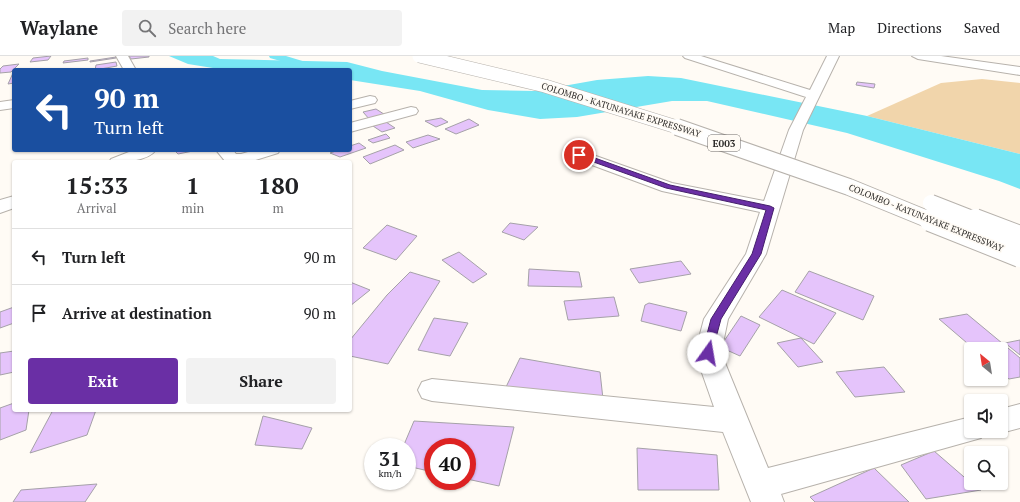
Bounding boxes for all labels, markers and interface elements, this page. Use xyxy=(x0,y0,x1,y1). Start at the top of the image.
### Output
search box xyxy=(122,10,402,46)
text: Waylane xyxy=(20,15,98,40)
icon: search xyxy=(136,17,158,39)
text: Search here xyxy=(168,18,246,38)
text: Map xyxy=(828,18,855,37)
text: Directions xyxy=(877,18,942,37)
text: Saved xyxy=(964,18,1000,37)
text: 90 m xyxy=(94,79,159,116)
street label: COLOMBO - KATUNAYAKE EXPRESSWAY xyxy=(540,80,702,140)
icon: left xyxy=(28,84,80,136)
text: Turn left xyxy=(94,115,164,139)
road number: E003 xyxy=(708,135,740,151)
pin xyxy=(562,138,596,172)
icon: arrive xyxy=(568,144,590,166)
text: 15:33 xyxy=(65,169,128,201)
text: 1 xyxy=(186,169,200,201)
text: 180 xyxy=(258,169,298,201)
street label: COLOMBO - KATUNAYAKE EXPRESSWAY xyxy=(847,181,1005,255)
text: Arrival xyxy=(77,199,117,217)
text: min xyxy=(181,199,204,217)
text: m xyxy=(273,199,284,217)
icon: left xyxy=(28,246,50,268)
text: Turn left xyxy=(62,247,126,267)
text: 90 m xyxy=(303,247,336,267)
icon: arrive xyxy=(28,302,50,324)
text: Arrive at destination xyxy=(62,303,212,323)
text: 90 m xyxy=(303,303,336,323)
position arrow xyxy=(687,332,729,374)
north arrow xyxy=(964,342,1008,386)
map controls xyxy=(964,342,1008,490)
button: Exit xyxy=(28,358,178,404)
button: Share xyxy=(186,358,336,404)
button: sound xyxy=(964,394,1008,438)
speed limit sign: 40 xyxy=(424,438,476,490)
text: 31 xyxy=(379,445,401,472)
button: search xyxy=(964,446,1008,490)
text: km/h xyxy=(378,467,402,480)

